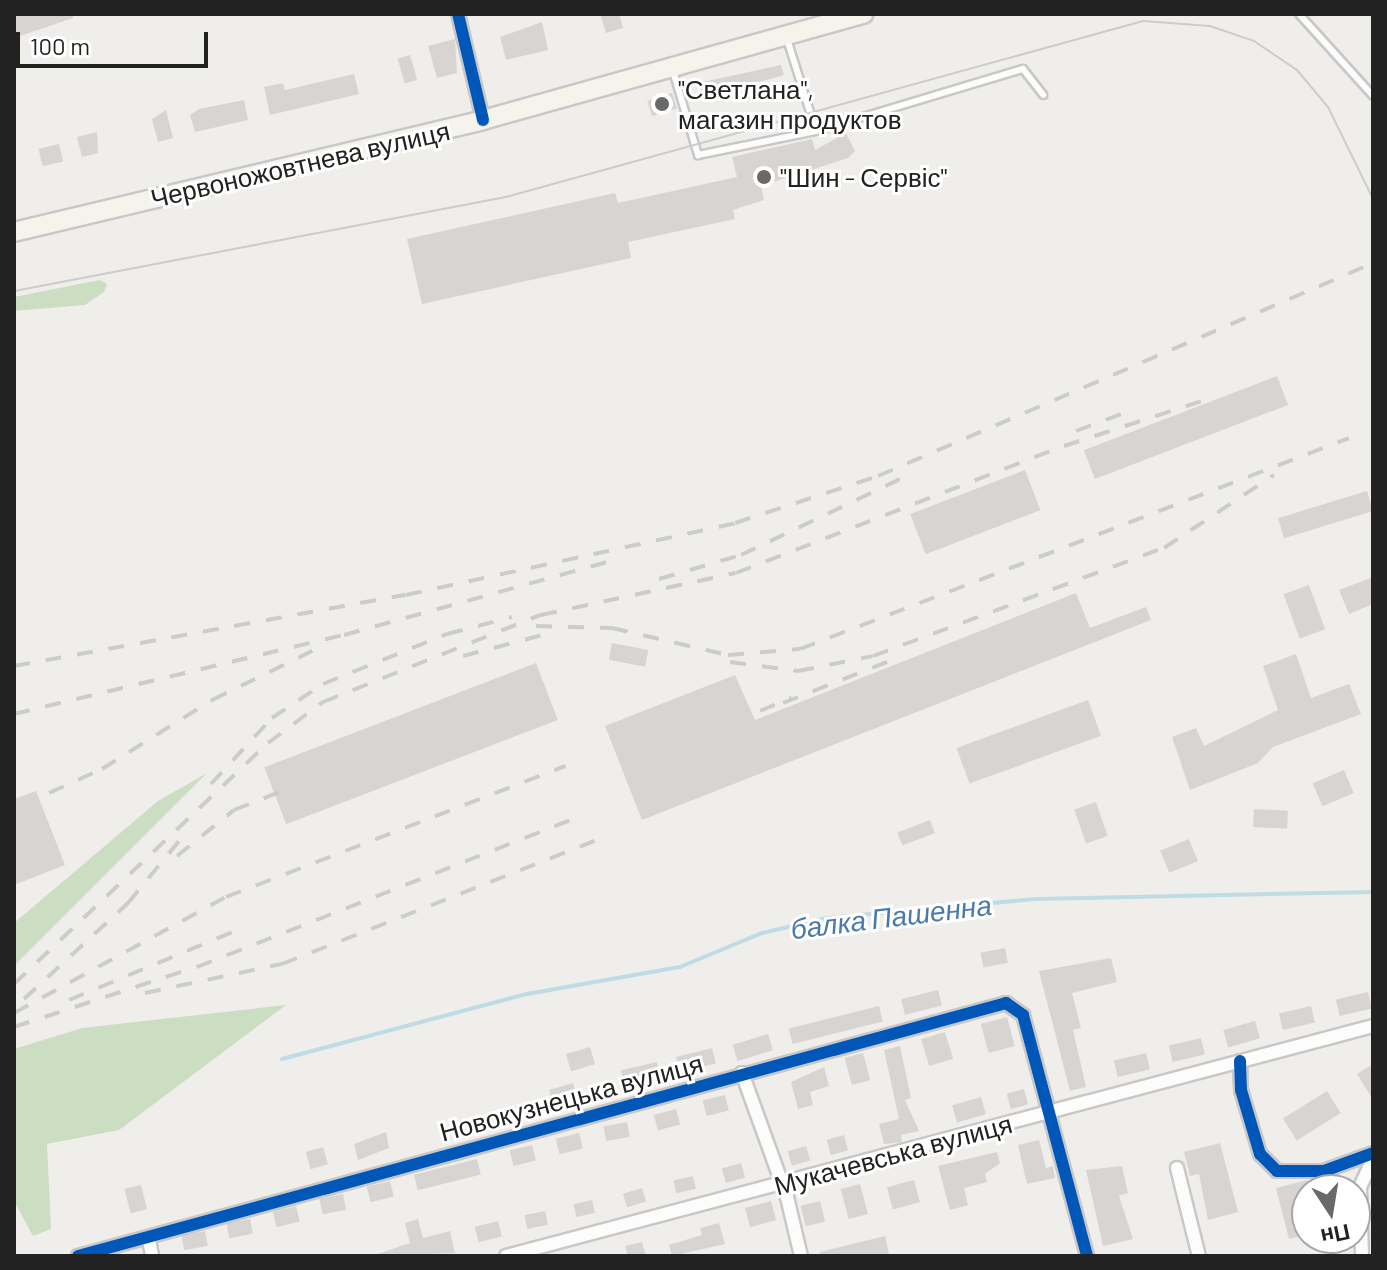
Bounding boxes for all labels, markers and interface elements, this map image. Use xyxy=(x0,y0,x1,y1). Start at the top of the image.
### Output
scale bar xyxy=(20,16,212,66)
text: 100 m xyxy=(30,31,90,60)
place label: "Светлана", магазин продуктов xyxy=(678,73,902,134)
marker: "Светлана", магазин продуктов xyxy=(653,95,671,113)
street label: Червоножовтнева вулиця xyxy=(147,114,453,214)
place label: "Шин - Сервіс" xyxy=(780,161,947,193)
marker: "Шин - Сервіс" xyxy=(755,168,773,186)
water label: балка Пашенна xyxy=(789,887,993,945)
street label: Новокузнецька вулиця xyxy=(436,1047,706,1147)
street label: Мукачевська вулиця xyxy=(771,1107,1015,1201)
north arrow xyxy=(1291,1174,1371,1254)
text: Пн xyxy=(1319,1220,1353,1251)

